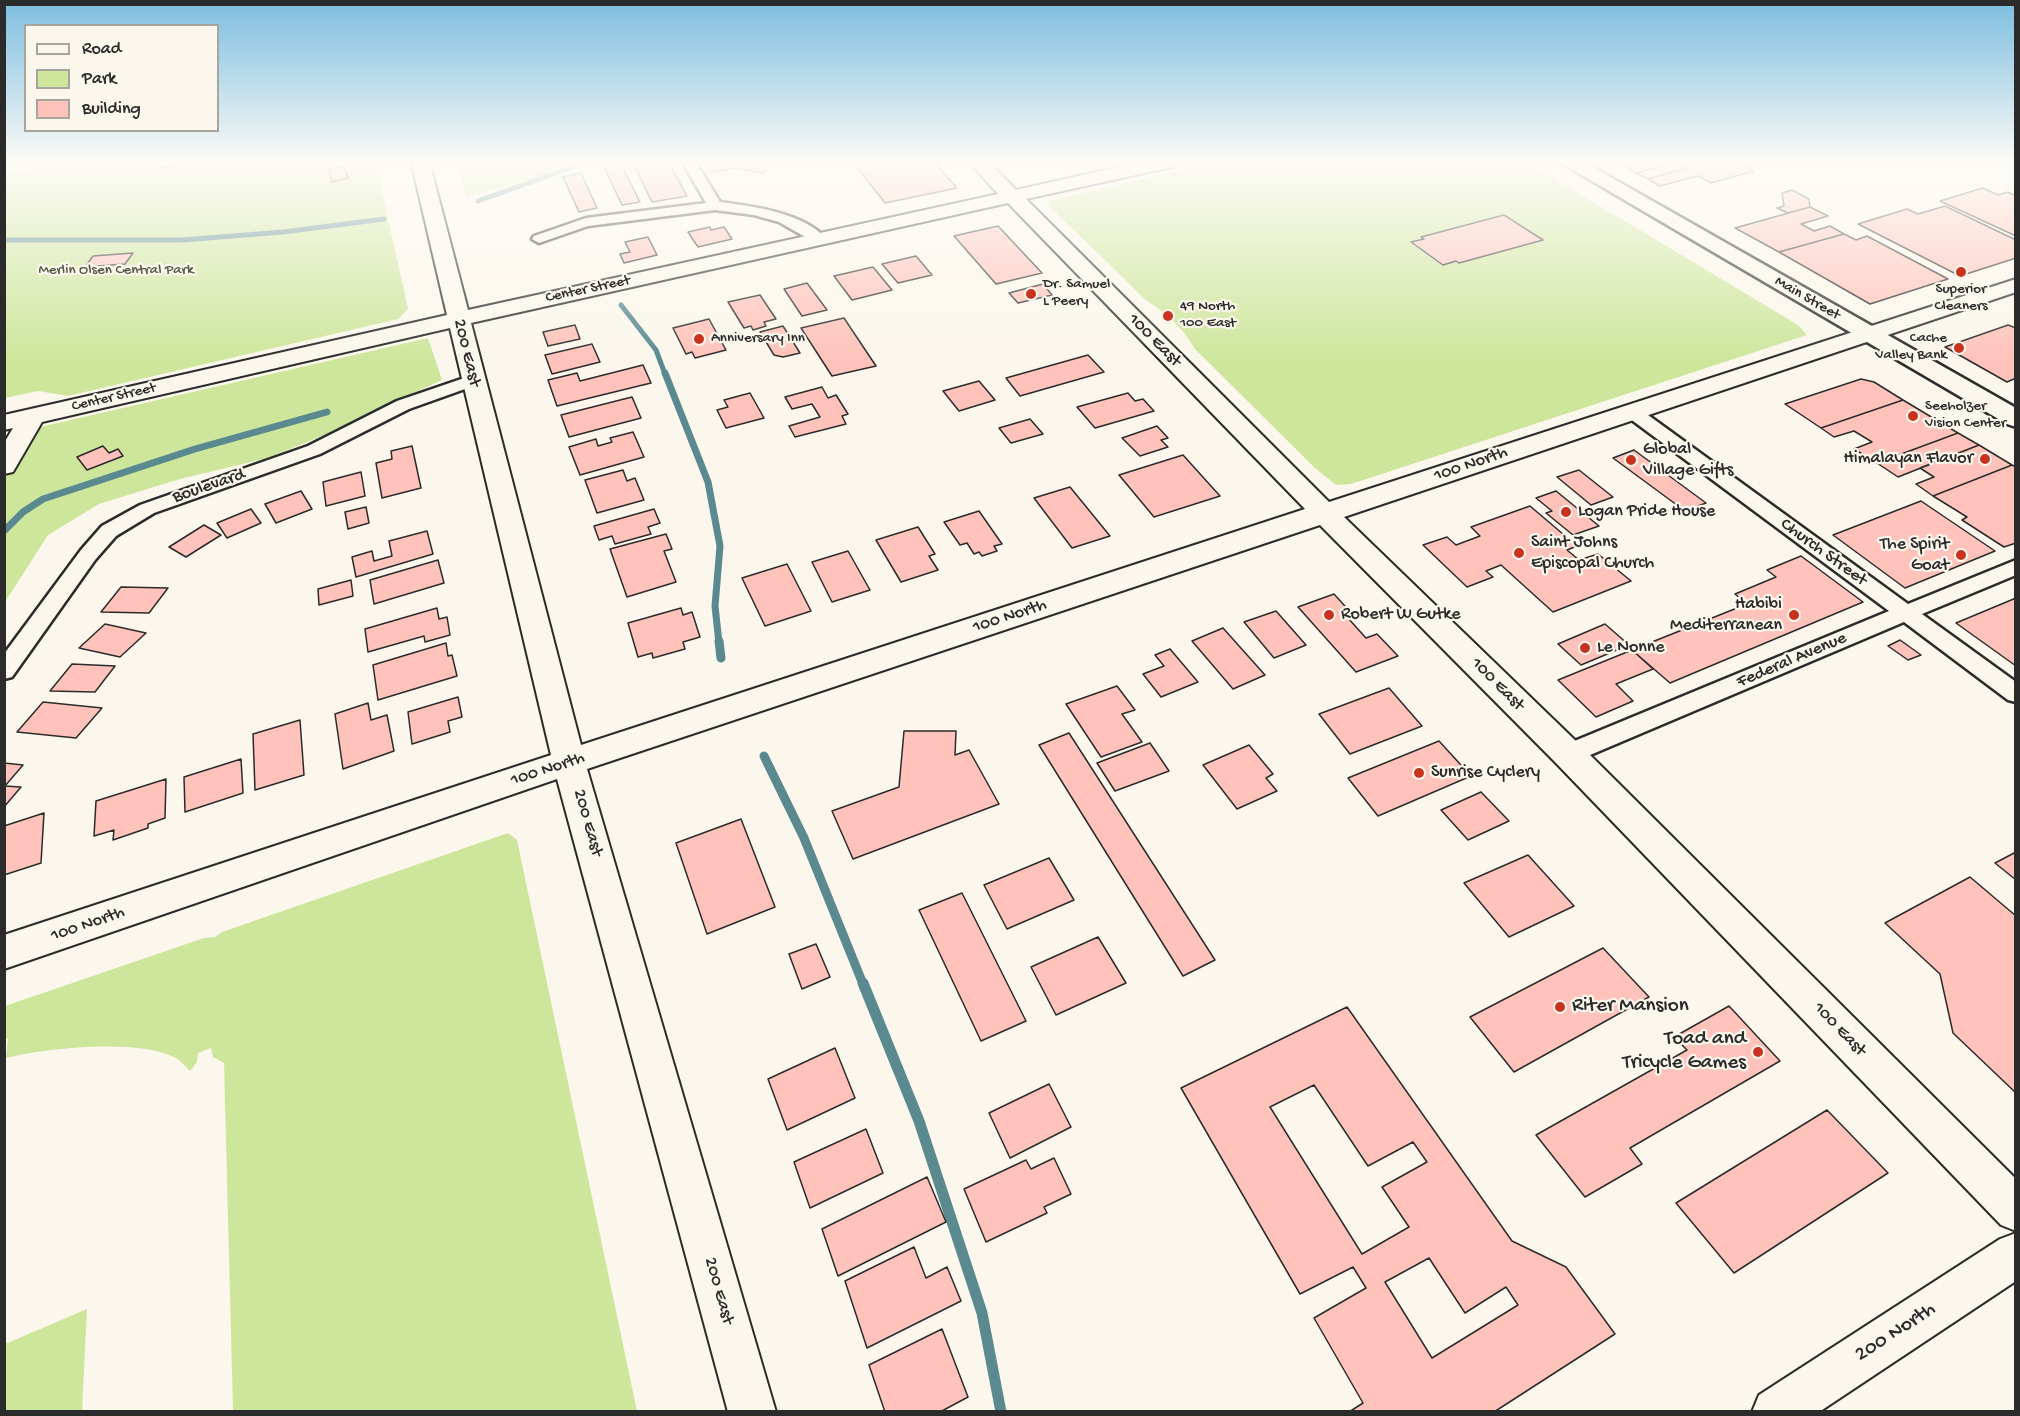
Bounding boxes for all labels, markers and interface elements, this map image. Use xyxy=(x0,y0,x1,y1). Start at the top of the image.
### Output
legend xyxy=(24,24,219,132)
text: Road xyxy=(82,39,121,60)
text: Park xyxy=(82,69,116,90)
text: Building xyxy=(82,99,141,120)
park label: Merlin Olsen Central Park xyxy=(38,262,194,280)
marker: Superior Cleaners xyxy=(1954,265,1968,279)
street label: Center Street xyxy=(544,272,632,308)
street label: Main Street xyxy=(1771,273,1843,325)
place label: Dr. Samuel L Peery xyxy=(1043,276,1110,311)
place label: Superior Cleaners xyxy=(1934,281,1988,316)
marker: Dr. Samuel L Peery xyxy=(1024,287,1038,301)
place label: 49 North 100 East xyxy=(1180,298,1236,333)
marker: 49 North 100 East xyxy=(1161,309,1175,323)
street label: 100 East xyxy=(1123,310,1185,372)
street label: 200 East xyxy=(447,317,485,389)
place label: Anniversary Inn xyxy=(711,330,805,348)
place label: Cache Valley Bank xyxy=(1875,330,1947,365)
marker: Anniversary Inn xyxy=(692,332,706,346)
marker: Cache Valley Bank xyxy=(1952,341,1966,355)
street label: Center Street xyxy=(70,380,158,416)
place label: Seeholzer Vision Center xyxy=(1925,398,2006,433)
marker: Seeholzer Vision Center xyxy=(1906,409,1920,423)
place label: Global Village Gifts xyxy=(1643,439,1733,482)
street label: 100 North xyxy=(1431,442,1511,488)
place label: Himalayan Flavor xyxy=(1844,448,1973,470)
marker: Himalayan Flavor xyxy=(1978,452,1992,466)
marker: Global Village Gifts xyxy=(1624,453,1638,467)
street label: Boulevard xyxy=(170,465,248,509)
place label: Logan Pride House xyxy=(1578,501,1715,523)
marker: Logan Pride House xyxy=(1559,505,1573,519)
street label: Church Street xyxy=(1775,514,1871,592)
place label: Saint Johns Episcopal Church xyxy=(1531,532,1654,574)
place label: The Spirit Goat xyxy=(1880,534,1949,576)
marker: Saint Johns Episcopal Church xyxy=(1512,546,1526,560)
marker: The Spirit Goat xyxy=(1954,548,1968,562)
place label: Habibi Mediterranean xyxy=(1670,594,1782,636)
street label: 100 North xyxy=(970,595,1050,639)
place label: Robert W Gutke xyxy=(1341,604,1461,626)
marker: Robert W Gutke xyxy=(1322,608,1336,622)
marker: Habibi Mediterranean xyxy=(1787,608,1801,622)
street label: Federal Avenue xyxy=(1734,628,1850,694)
place label: Le Nonne xyxy=(1597,637,1665,659)
marker: Le Nonne xyxy=(1578,641,1592,655)
street label: 100 East xyxy=(1466,654,1528,716)
street label: 100 North xyxy=(508,748,588,792)
place label: Sunrise Cyclery xyxy=(1431,762,1540,784)
marker: Sunrise Cyclery xyxy=(1412,766,1426,780)
street label: 200 East xyxy=(567,787,607,859)
street label: 100 North xyxy=(48,902,128,948)
place label: Riter Mansion xyxy=(1572,994,1689,1020)
street label: 100 East xyxy=(1808,998,1870,1062)
marker: Riter Mansion xyxy=(1553,1000,1567,1014)
place label: Toad and Tricycle Games xyxy=(1623,1027,1746,1077)
marker: Toad and Tricycle Games xyxy=(1751,1045,1765,1059)
street label: 200 East xyxy=(698,1255,738,1327)
street label: 200 North xyxy=(1851,1298,1941,1368)

